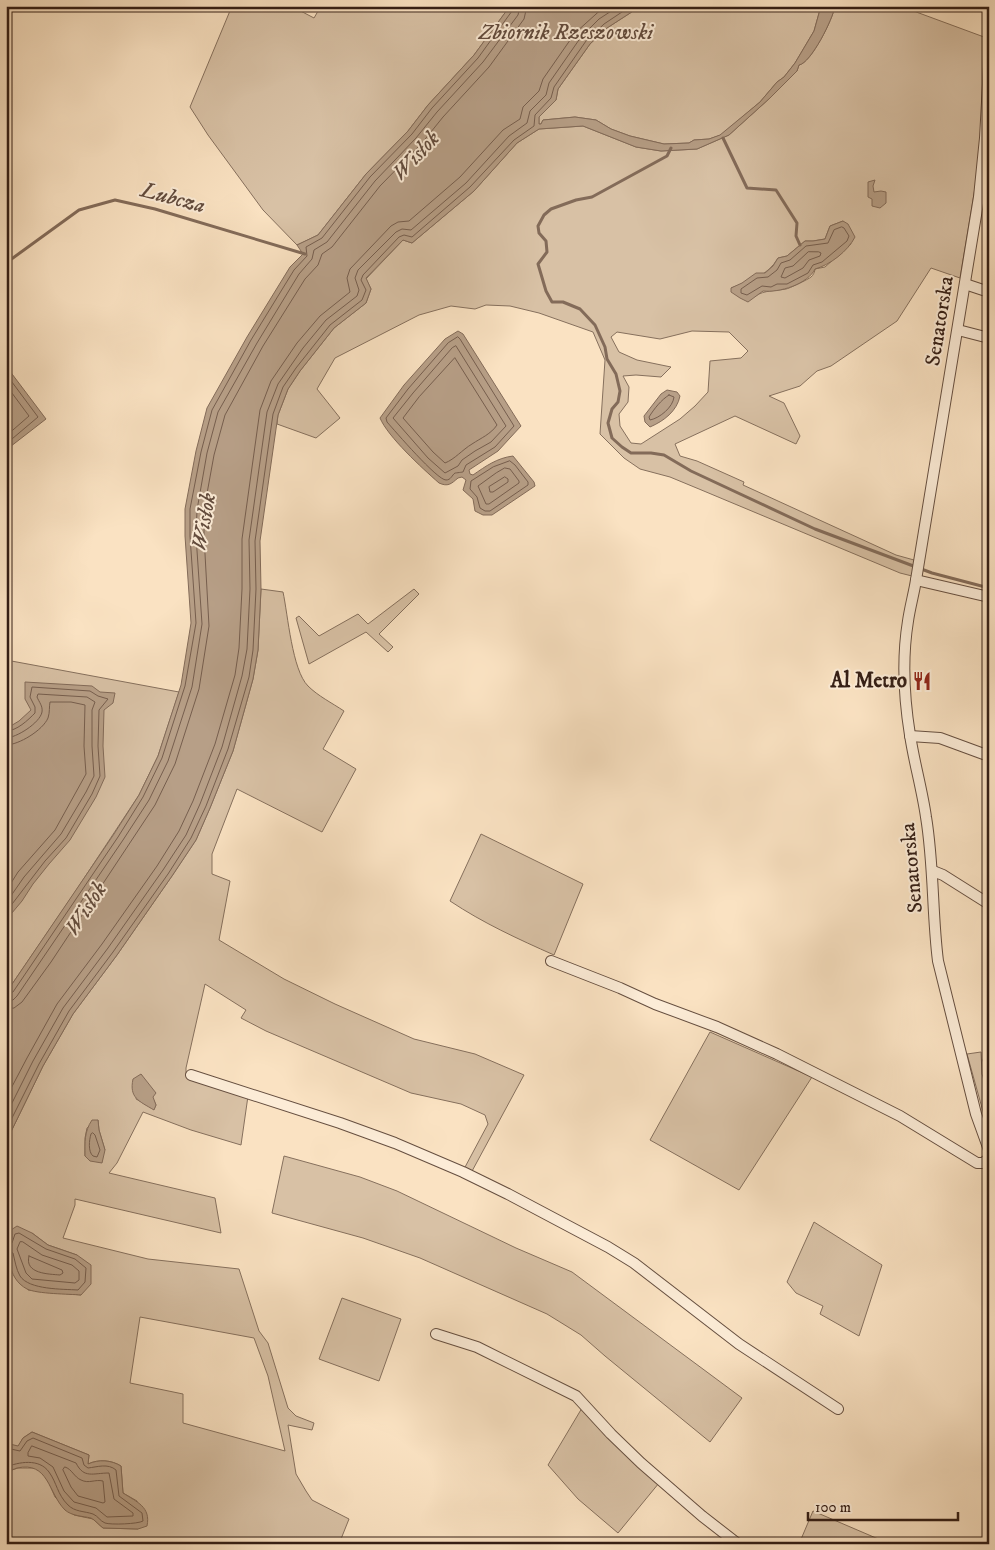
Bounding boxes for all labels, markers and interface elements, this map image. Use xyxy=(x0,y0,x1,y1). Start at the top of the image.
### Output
water label: Zbiornik Rzeszowski xyxy=(478,19,654,46)
water label: Wisłok xyxy=(386,125,446,187)
water label: Lubcza xyxy=(136,176,208,220)
street label: Senatorska xyxy=(920,274,960,368)
water label: Wisłok xyxy=(186,490,222,553)
place label: Al Metro xyxy=(829,668,907,694)
restaurant icon: Al Metro xyxy=(911,670,933,692)
street label: Senatorska xyxy=(895,822,929,914)
water label: Wisłok xyxy=(59,877,114,941)
scale bar xyxy=(808,1490,958,1522)
text: 100 m xyxy=(815,1498,851,1517)

